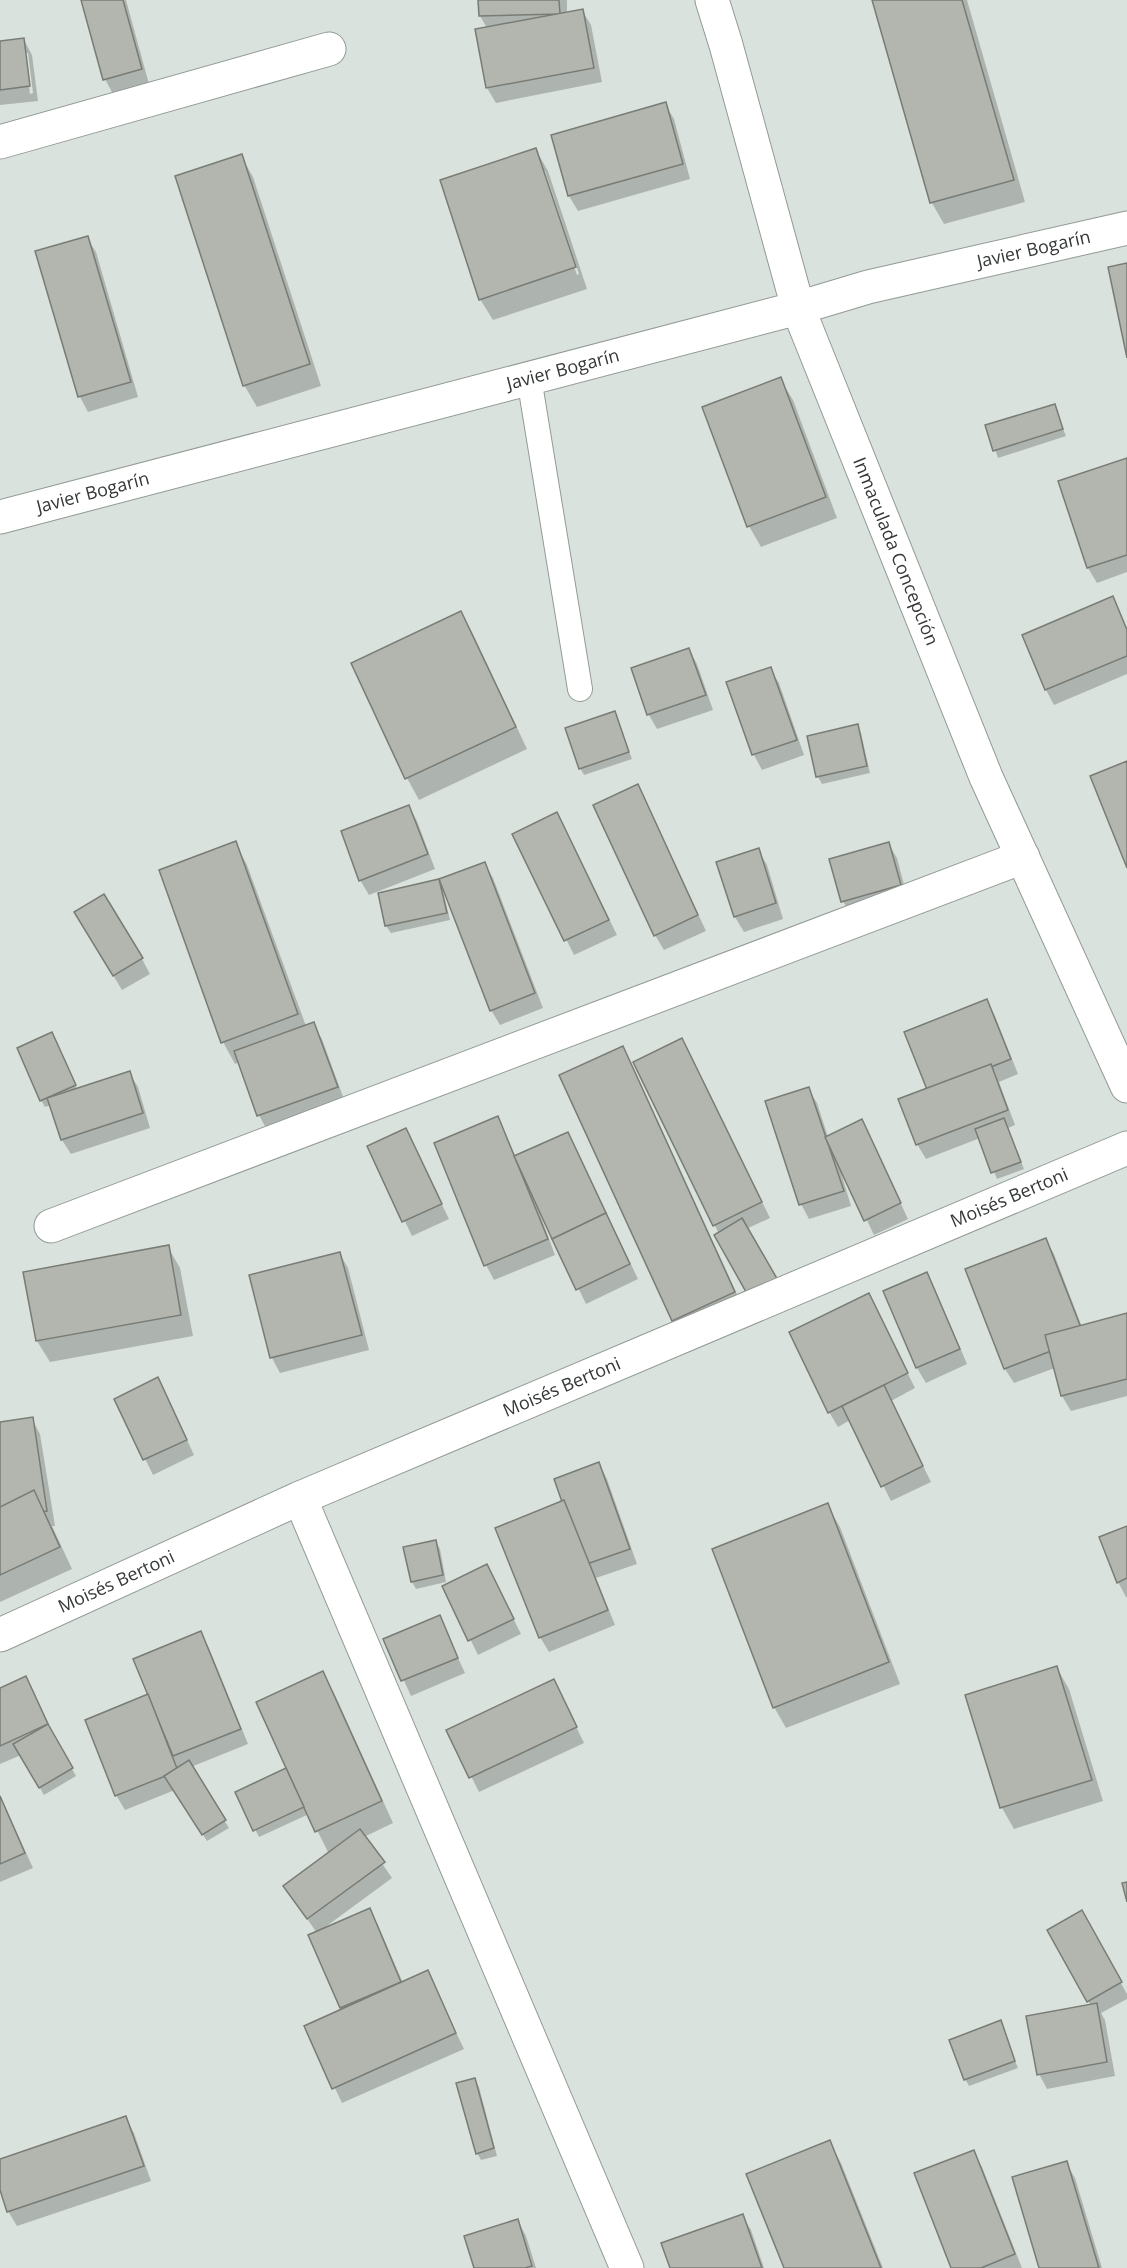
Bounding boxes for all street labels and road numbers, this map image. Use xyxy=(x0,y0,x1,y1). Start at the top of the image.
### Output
street label: Javier Bogarín xyxy=(972,224,1093,273)
street label: Javier Bogarín xyxy=(502,342,622,395)
street label: Inmaculada Concepción xyxy=(848,453,945,649)
street label: Javier Bogarín xyxy=(32,465,152,518)
street label: Moisés Bertoni xyxy=(946,1161,1071,1232)
street label: Moisés Bertoni xyxy=(499,1351,624,1422)
street label: Moisés Bertoni xyxy=(54,1544,178,1618)

